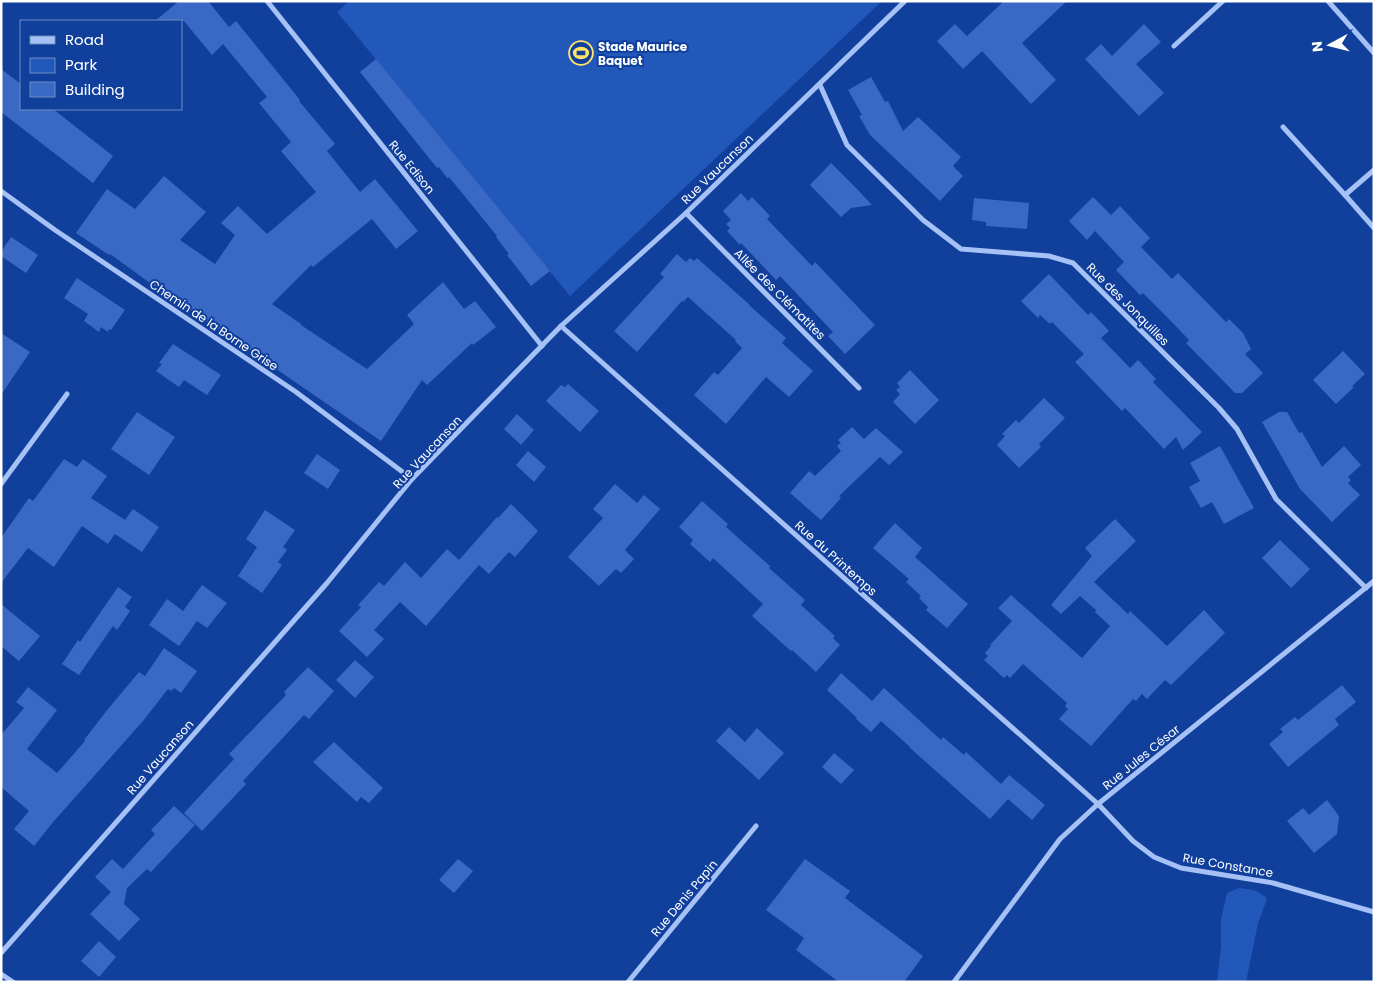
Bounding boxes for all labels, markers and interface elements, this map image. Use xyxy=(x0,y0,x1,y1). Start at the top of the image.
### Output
legend xyxy=(20,20,182,110)
north arrow xyxy=(1305,20,1355,70)
text: Road xyxy=(65,29,104,50)
place label: Stade Maurice Baquet xyxy=(598,38,688,69)
sports icon: Stade Maurice Baquet xyxy=(568,40,594,66)
text: N xyxy=(1307,40,1328,53)
text: Park xyxy=(65,54,97,75)
text: Building xyxy=(65,79,125,100)
street label: Rue Vaucanson xyxy=(677,130,757,208)
street label: Rue Edison xyxy=(385,137,439,197)
street label: Allée des Clématites xyxy=(731,245,829,343)
street label: Rue des Jonquilles xyxy=(1083,259,1173,349)
street label: Chemin de la Borne Grise xyxy=(146,275,282,375)
street label: Rue Vaucanson xyxy=(389,412,465,492)
street label: Rue du Printemps xyxy=(791,516,881,600)
street label: Rue Vaucanson xyxy=(123,716,197,798)
street label: Rue Jules César xyxy=(1099,720,1184,794)
street label: Rue Constance xyxy=(1182,849,1274,881)
street label: Rue Denis Papin xyxy=(647,856,721,940)

